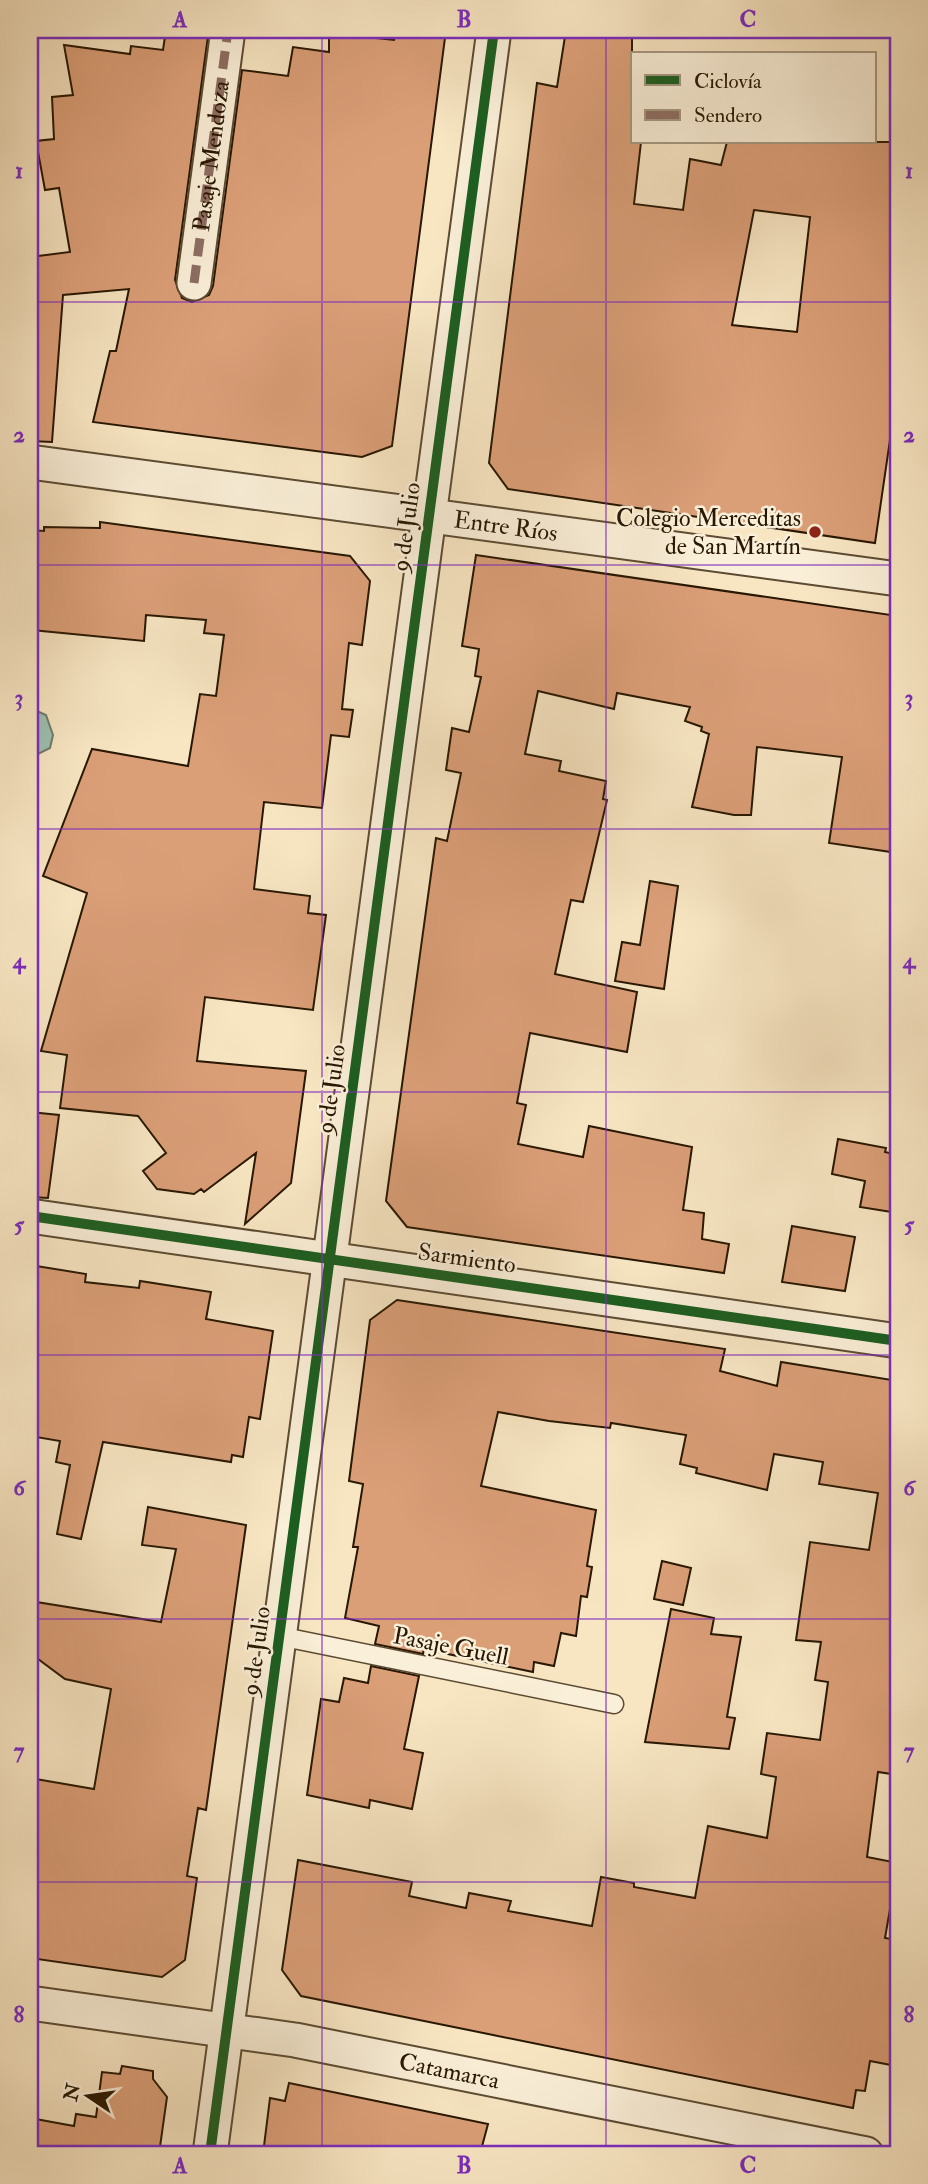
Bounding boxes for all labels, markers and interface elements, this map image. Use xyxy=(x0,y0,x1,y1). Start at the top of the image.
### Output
text: A xyxy=(172,5,188,34)
text: B xyxy=(456,5,472,34)
text: C xyxy=(740,5,756,34)
legend xyxy=(631,52,876,144)
text: Ciclovía xyxy=(694,68,762,95)
street label: Pasaje Mendoza xyxy=(186,78,237,234)
text: Sendero xyxy=(694,102,762,129)
text: 1 xyxy=(15,156,23,185)
text: 1 xyxy=(905,156,913,185)
text: 2 xyxy=(13,420,25,449)
text: 2 xyxy=(903,420,915,449)
street label: 9 de Julio xyxy=(385,480,428,576)
place label: Colegio Merceditas de San Martín xyxy=(616,503,801,562)
street label: Entre Ríos xyxy=(452,504,560,549)
marker: Colegio Merceditas de San Martín xyxy=(807,524,823,540)
text: 3 xyxy=(15,683,23,712)
text: 3 xyxy=(905,683,913,712)
text: 4 xyxy=(12,946,27,975)
text: 4 xyxy=(902,946,917,975)
street label: 9 de Julio xyxy=(310,1042,353,1138)
text: 5 xyxy=(14,1210,25,1239)
text: 5 xyxy=(904,1210,915,1239)
street label: Sarmiento xyxy=(416,1236,518,1281)
text: 6 xyxy=(13,1473,27,1502)
text: 6 xyxy=(903,1473,917,1502)
street label: 9 de Julio xyxy=(235,1604,278,1700)
street label: Pasaje Guell xyxy=(391,1620,511,1673)
text: 7 xyxy=(14,1736,25,1765)
text: 7 xyxy=(904,1736,915,1765)
text: 8 xyxy=(14,2000,25,2029)
text: 8 xyxy=(904,2000,915,2029)
street label: Catamarca xyxy=(396,2046,503,2097)
north arrow xyxy=(52,2062,122,2132)
text: N xyxy=(59,2080,86,2104)
text: A xyxy=(172,2151,188,2180)
text: B xyxy=(456,2151,472,2180)
text: C xyxy=(740,2151,756,2180)

